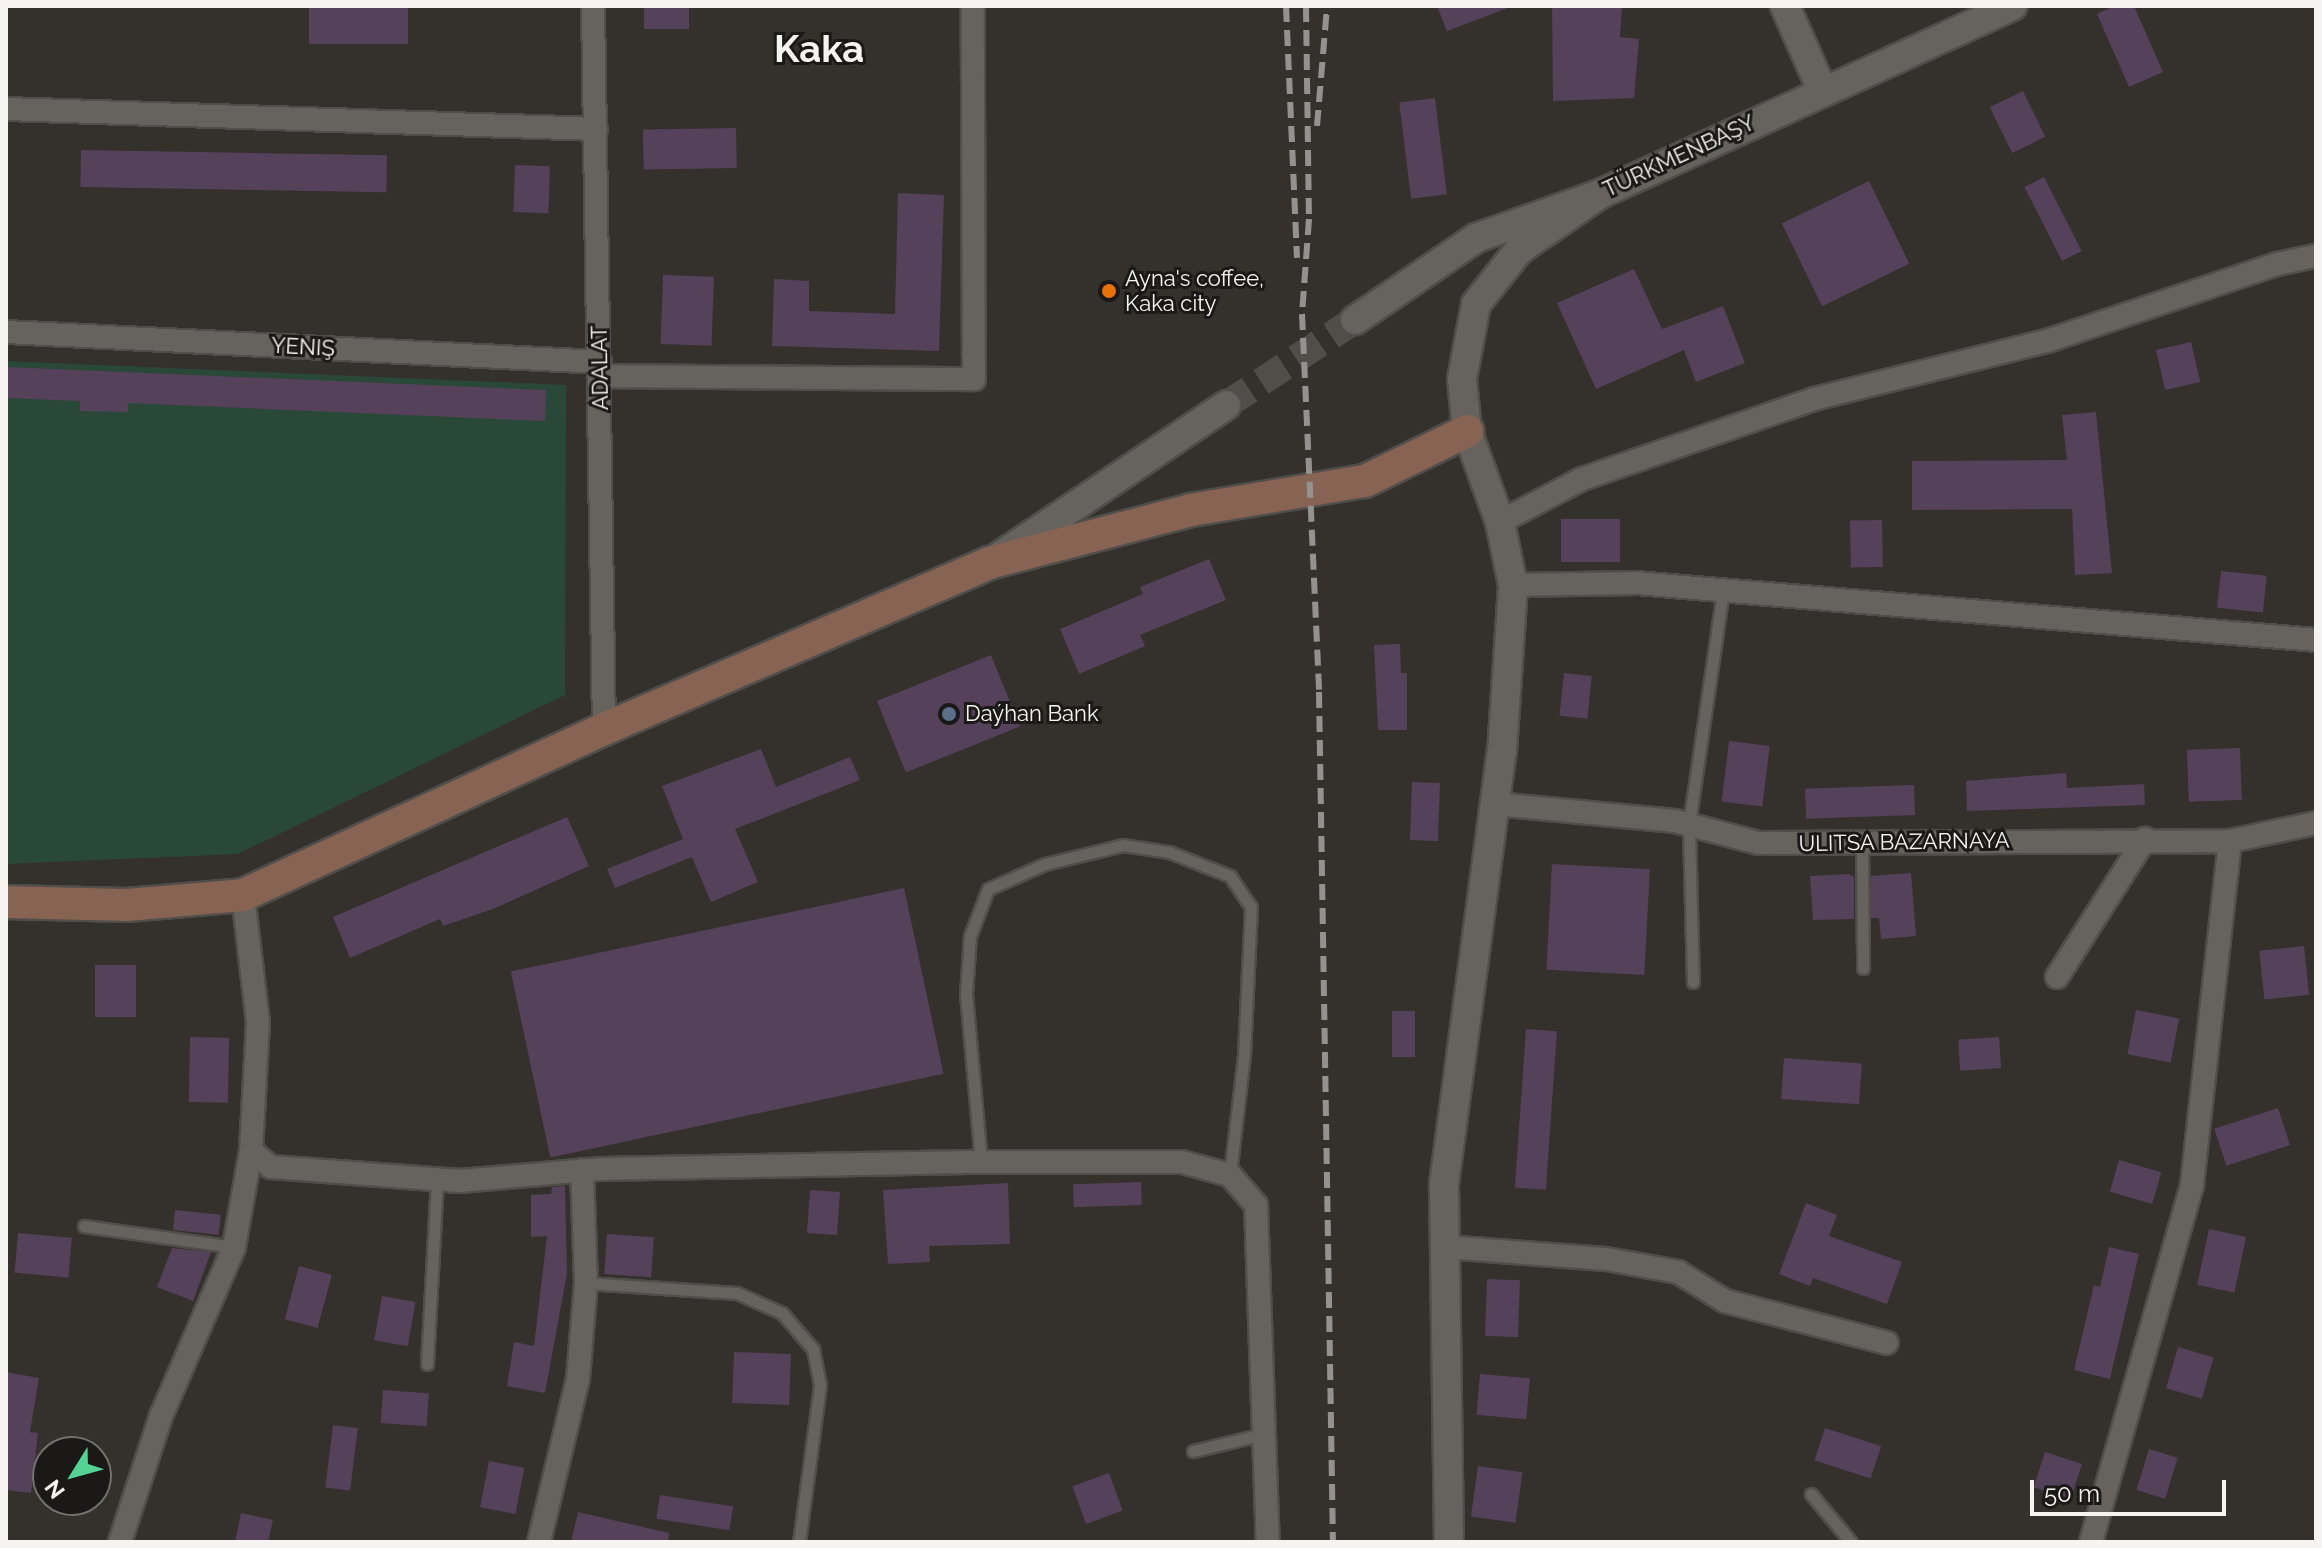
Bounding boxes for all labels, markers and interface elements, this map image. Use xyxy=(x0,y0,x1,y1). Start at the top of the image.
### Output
district label: Kaka xyxy=(774,26,864,72)
street label: TÜRKMENBAŞY xyxy=(1599,109,1759,203)
place label: Ayna's coffee, Kaka city xyxy=(1125,265,1264,316)
marker: Ayna's coffee, Kaka city xyxy=(1100,282,1118,300)
street label: ADALAT xyxy=(586,326,614,410)
street label: YENIŞ xyxy=(271,332,335,362)
place label: Daýhan Bank xyxy=(965,701,1099,727)
marker: Daýhan Bank xyxy=(940,705,958,723)
street label: ULITSA BAZARNAYA xyxy=(1798,827,2010,857)
north arrow xyxy=(32,1436,112,1516)
scale bar xyxy=(2034,1464,2230,1514)
text: N xyxy=(39,1475,70,1504)
text: 50 m xyxy=(2044,1479,2100,1508)

